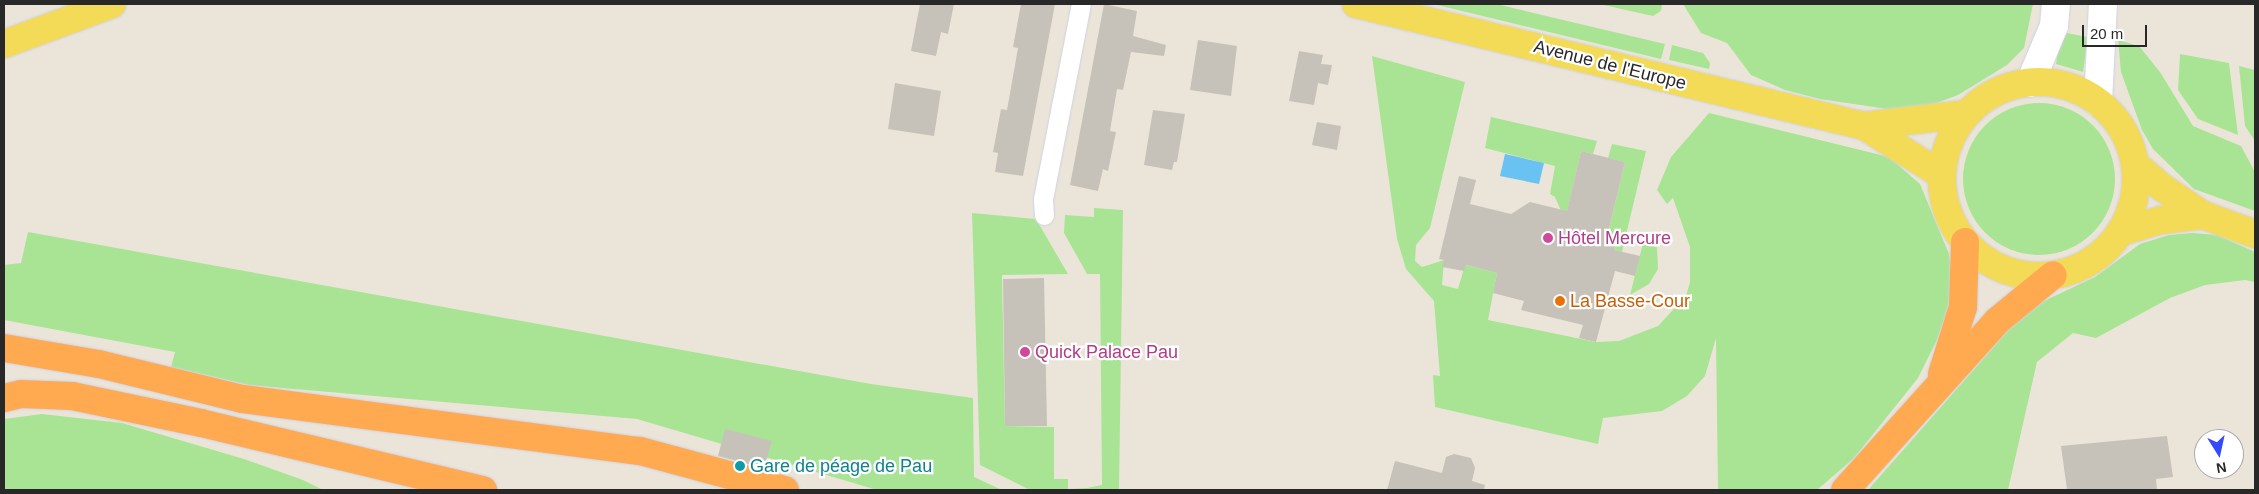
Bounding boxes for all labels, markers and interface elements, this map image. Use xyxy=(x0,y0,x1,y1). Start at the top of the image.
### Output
scale bar xyxy=(2084,15,2149,47)
text: 20 m xyxy=(2090,25,2123,42)
street label: Avenue de l'Europe xyxy=(1532,36,1688,94)
place label: Hôtel Mercure xyxy=(1558,227,1671,249)
marker: Hôtel Mercure xyxy=(1542,232,1554,244)
place label: La Basse-Cour xyxy=(1570,290,1690,312)
marker: La Basse-Cour xyxy=(1554,295,1566,307)
place label: Quick Palace Pau xyxy=(1035,341,1178,363)
marker: Quick Palace Pau xyxy=(1019,346,1031,358)
north arrow xyxy=(2194,429,2244,479)
place label: Gare de péage de Pau xyxy=(750,455,932,477)
text: N xyxy=(2215,459,2228,477)
marker: Gare de péage de Pau xyxy=(734,460,746,472)

